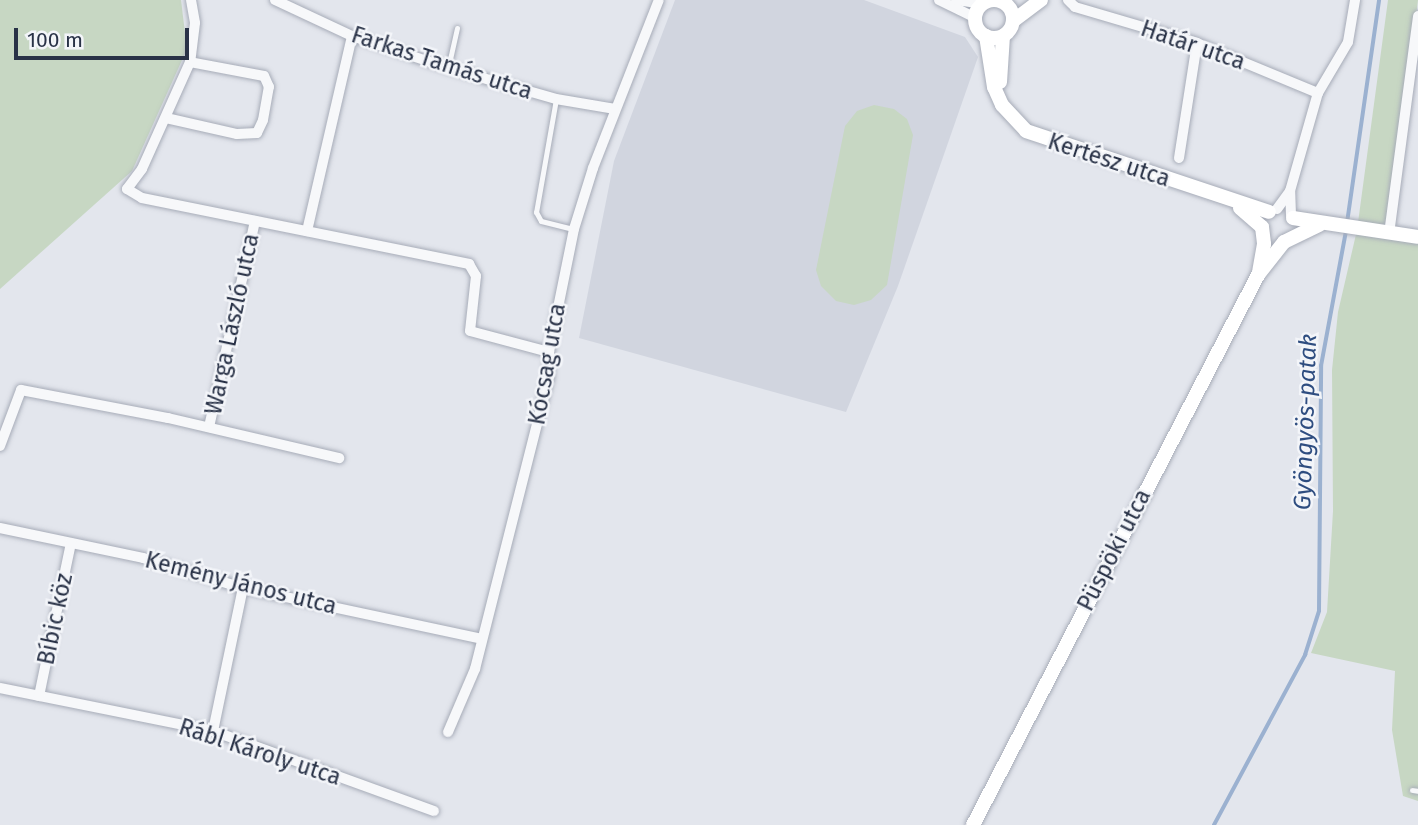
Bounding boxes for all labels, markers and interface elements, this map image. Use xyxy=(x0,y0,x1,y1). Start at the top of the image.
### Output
scale bar xyxy=(18,14,192,58)
street label: Határ utca xyxy=(1137,14,1249,76)
street label: Farkas Tamás utca xyxy=(348,21,536,105)
text: 100 m xyxy=(27,27,83,53)
street label: Kertész utca xyxy=(1045,127,1173,193)
street label: Warga László utca xyxy=(199,231,265,417)
street label: Kócsag utca xyxy=(523,301,571,427)
water label: Gyöngyös-patak xyxy=(1289,333,1323,511)
street label: Püspöki utca xyxy=(1072,485,1156,615)
street label: Kemény János utca xyxy=(142,546,340,620)
street label: Bíbic köz xyxy=(32,571,78,667)
street label: Rábl Károly utca xyxy=(175,713,345,791)

